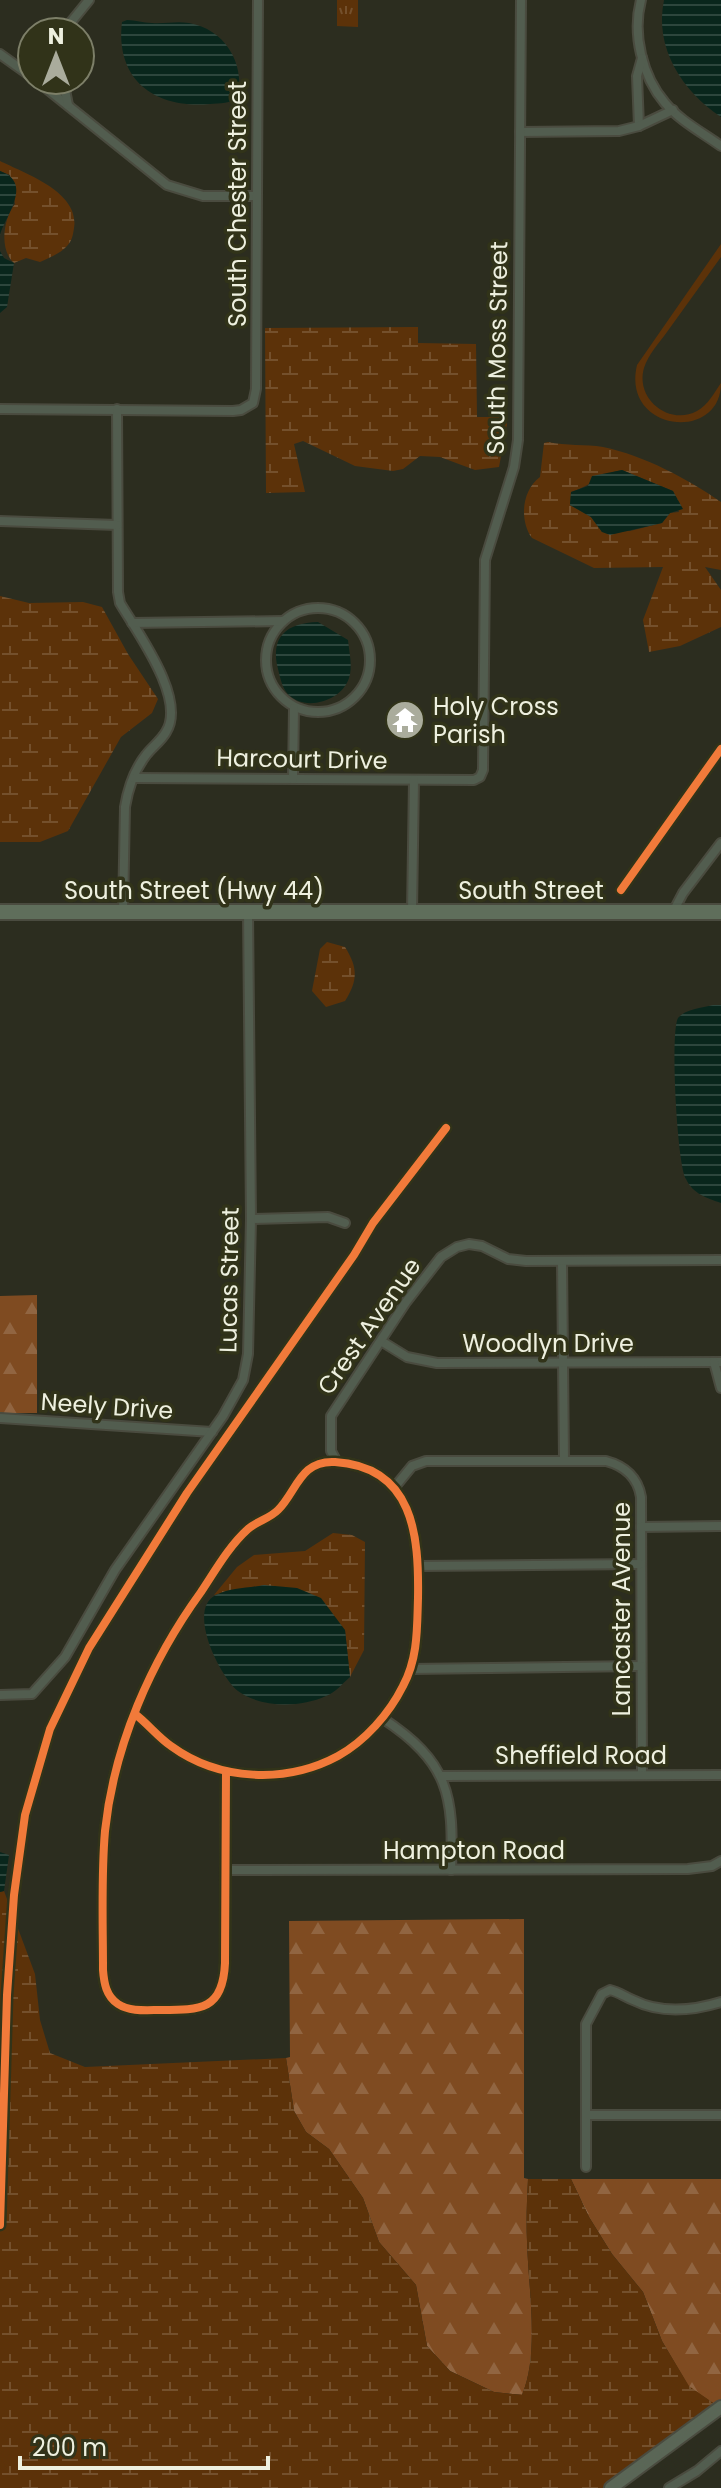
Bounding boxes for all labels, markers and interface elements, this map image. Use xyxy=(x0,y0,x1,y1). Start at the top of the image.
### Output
north arrow xyxy=(16,16,96,96)
text: N xyxy=(48,21,64,52)
street label: South Chester Street xyxy=(221,81,254,327)
street label: South Moss Street xyxy=(479,241,515,455)
place label: Holy Cross Parish xyxy=(433,690,559,751)
temple icon: Holy Cross Parish xyxy=(384,699,426,741)
street label: Harcourt Drive xyxy=(216,741,388,777)
street label: South Street (Hwy 44) xyxy=(64,874,324,907)
street label: South Street xyxy=(458,874,604,907)
street label: Lucas Street xyxy=(211,1207,247,1353)
street label: Crest Avenue xyxy=(310,1251,428,1401)
street label: Woodlyn Drive xyxy=(462,1327,634,1360)
street label: Neely Drive xyxy=(40,1385,174,1427)
street label: Lancaster Avenue xyxy=(605,1502,638,1716)
street label: Sheffield Road xyxy=(495,1739,667,1772)
street label: Hampton Road xyxy=(383,1834,565,1867)
scale bar xyxy=(20,2420,268,2470)
text: 200 m xyxy=(32,2431,107,2464)

